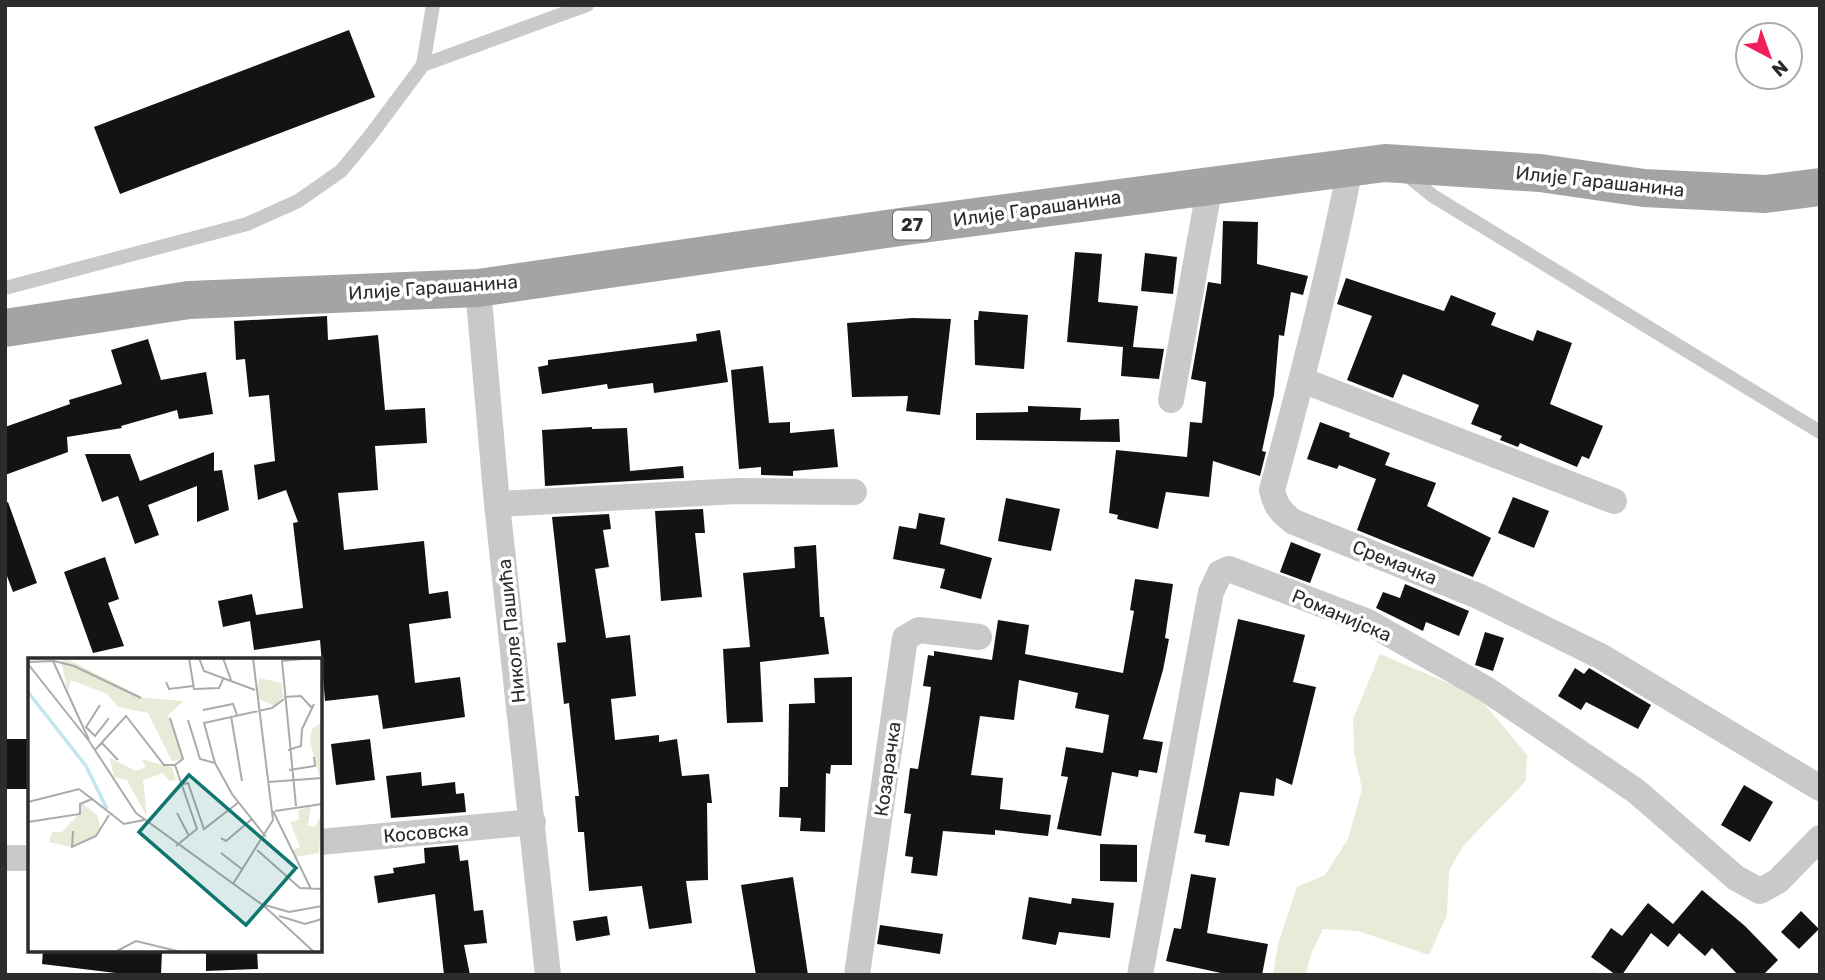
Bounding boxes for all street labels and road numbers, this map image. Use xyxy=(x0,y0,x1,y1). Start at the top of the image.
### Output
street label: Илије Гарашанина xyxy=(1514,161,1686,202)
street label: Илије Гарашанина xyxy=(951,185,1123,232)
road number: 27 xyxy=(893,210,931,240)
street label: Илије Гарашанина xyxy=(348,270,518,305)
street label: Сремачка xyxy=(1349,535,1440,590)
street label: Николе Пашића xyxy=(492,558,530,704)
street label: Романијска xyxy=(1289,584,1395,647)
street label: Козарачка xyxy=(869,720,906,818)
street label: Косовска xyxy=(382,817,470,848)

